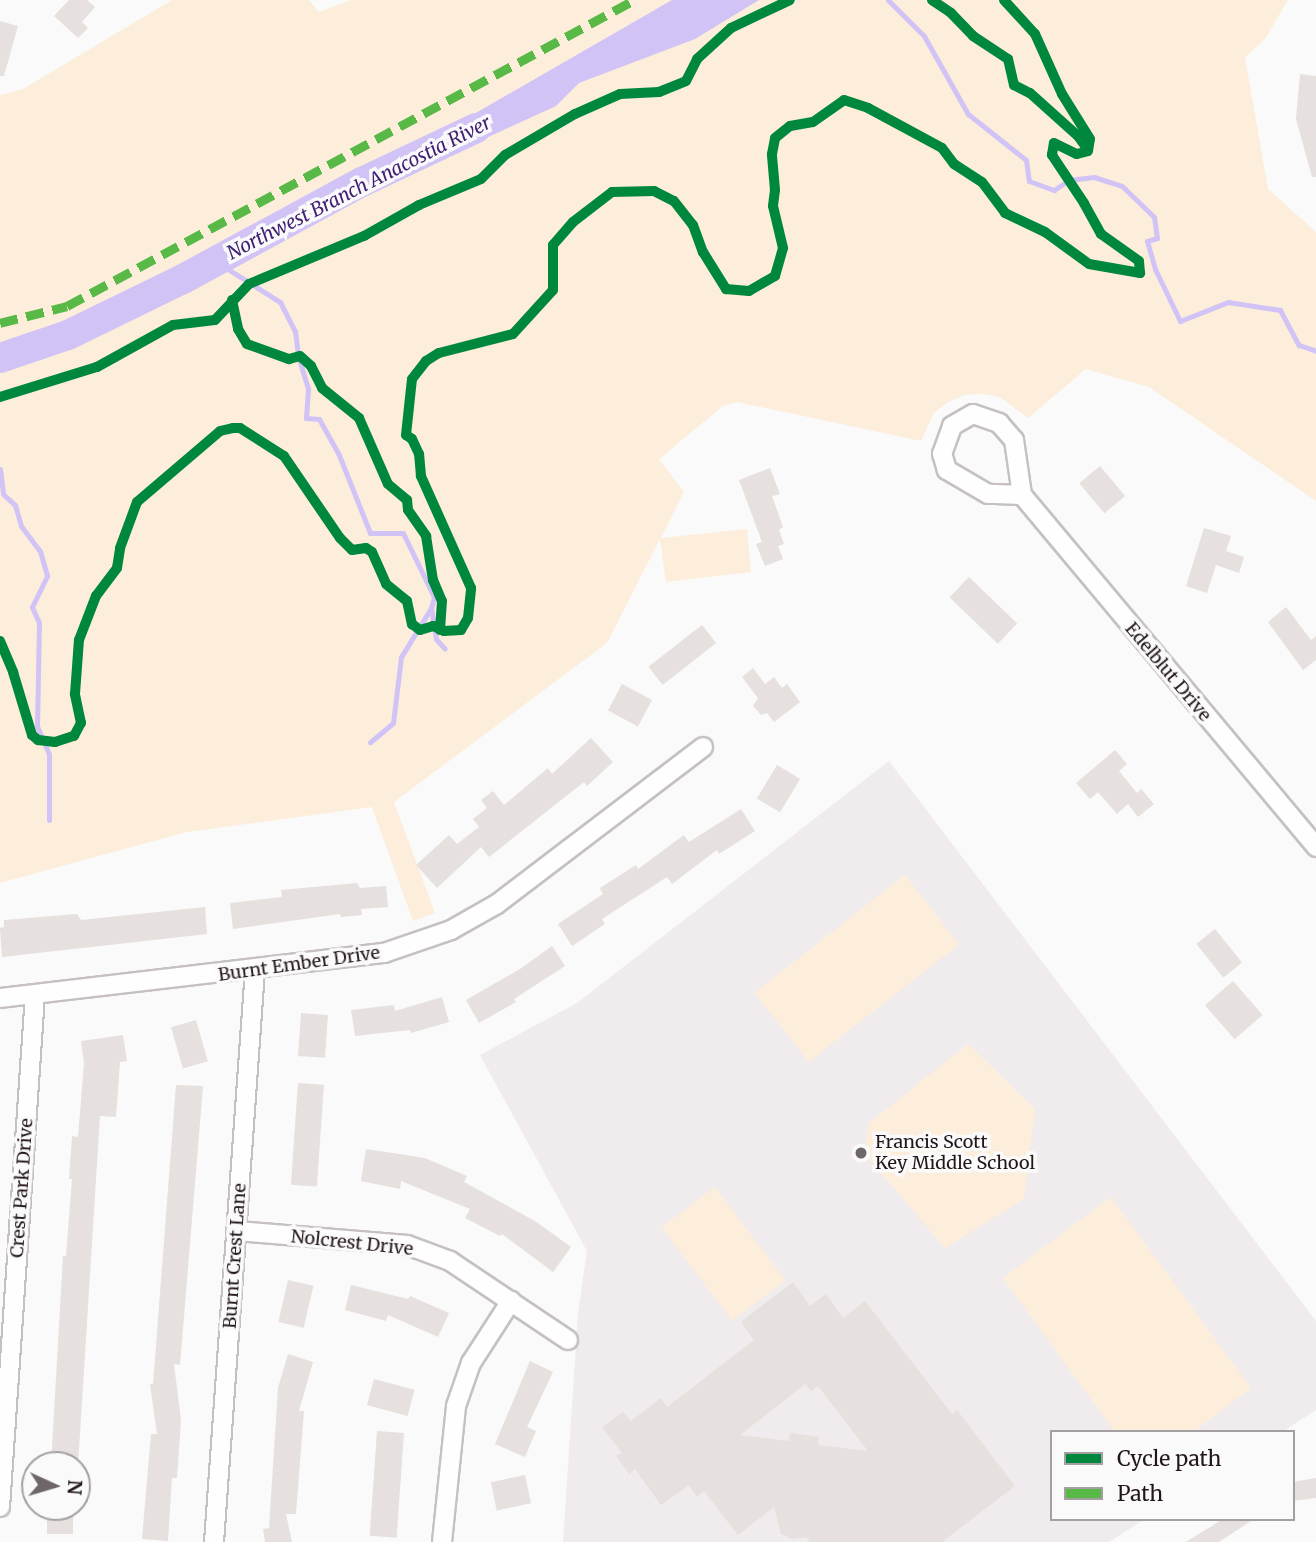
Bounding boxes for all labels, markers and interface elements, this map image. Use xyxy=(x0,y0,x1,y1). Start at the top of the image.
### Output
water label: Northwest Branch Anacostia River xyxy=(223,111,495,265)
street label: Edelblut Drive xyxy=(1120,618,1216,726)
street label: Burnt Ember Drive xyxy=(217,942,381,986)
street label: Crest Park Drive xyxy=(6,1117,38,1259)
place label: Francis Scott Key Middle School xyxy=(875,1132,1035,1174)
marker: Francis Scott Key Middle School xyxy=(853,1145,869,1161)
street label: Burnt Crest Lane xyxy=(219,1183,251,1329)
street label: Nolcrest Drive xyxy=(290,1226,414,1260)
legend xyxy=(1050,1430,1295,1521)
text: Cycle path xyxy=(1117,1445,1221,1472)
north arrow xyxy=(21,1451,91,1521)
text: N xyxy=(62,1479,87,1496)
text: Path xyxy=(1117,1480,1163,1507)

